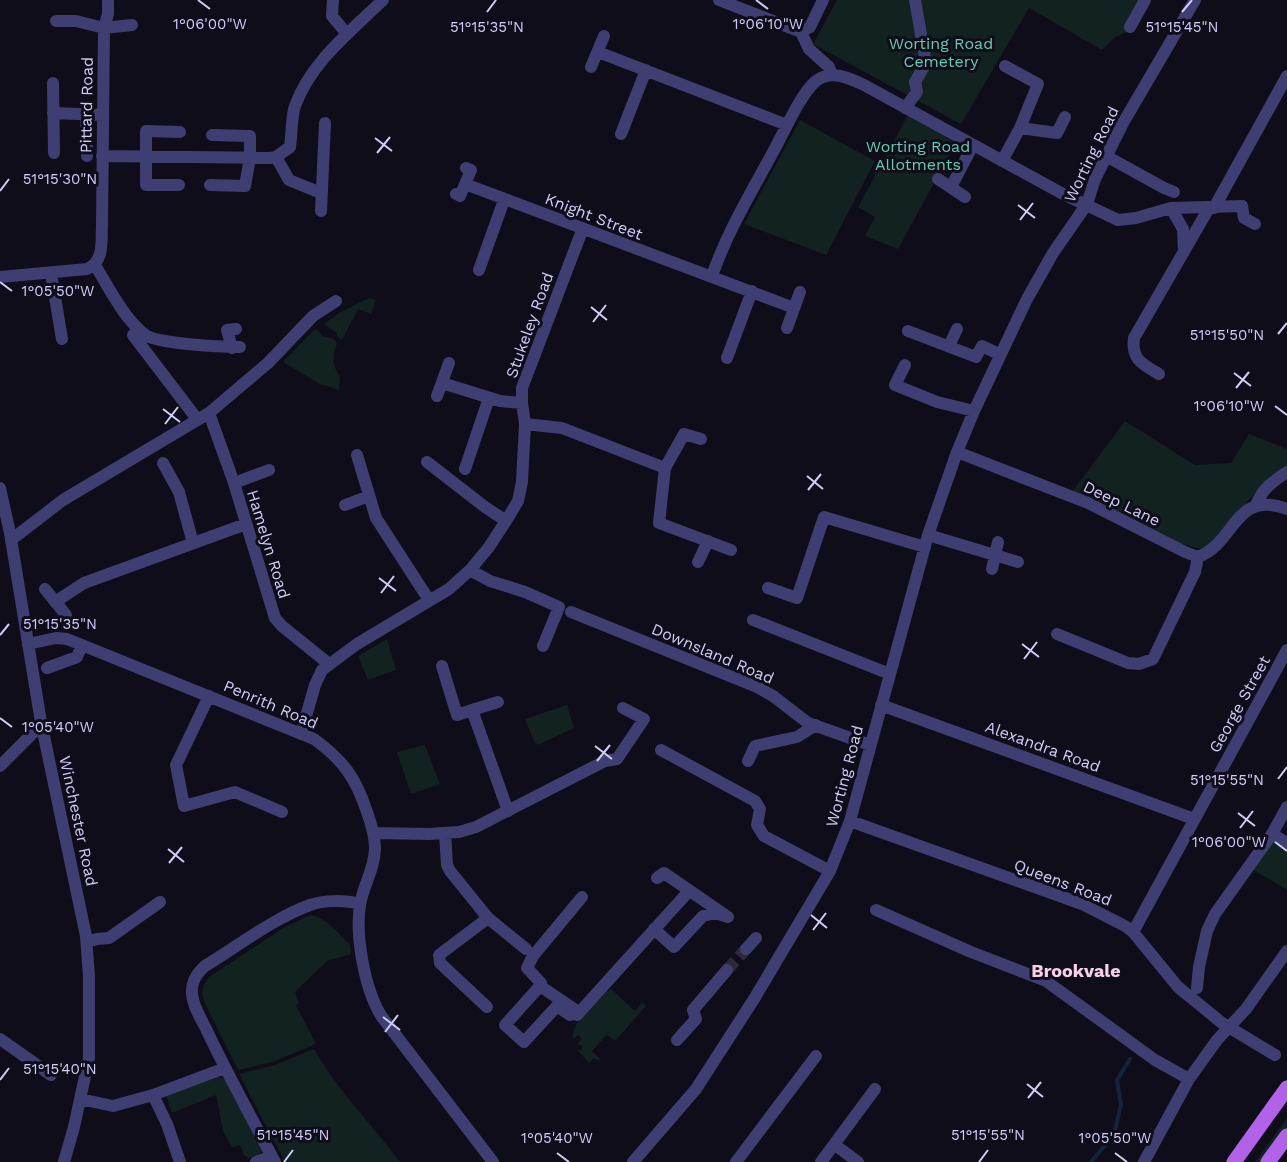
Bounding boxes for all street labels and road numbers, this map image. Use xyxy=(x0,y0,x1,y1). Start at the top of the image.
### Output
street label: Pittard Road xyxy=(76,57,97,153)
street label: Worting Road xyxy=(1060,103,1123,205)
street label: Knight Street xyxy=(542,189,646,244)
street label: Stukeley Road xyxy=(502,270,557,381)
street label: Deep Lane xyxy=(1080,477,1163,530)
street label: Hamelyn Road xyxy=(243,488,294,601)
street label: Downsland Road xyxy=(649,619,777,688)
street label: George Street xyxy=(1205,652,1274,756)
street label: Penrith Road xyxy=(221,676,321,733)
street label: Alexandra Road xyxy=(983,717,1103,776)
street label: Worting Road xyxy=(822,723,867,829)
street label: Winchester Road xyxy=(55,754,102,888)
street label: Queens Road xyxy=(1011,855,1114,910)

